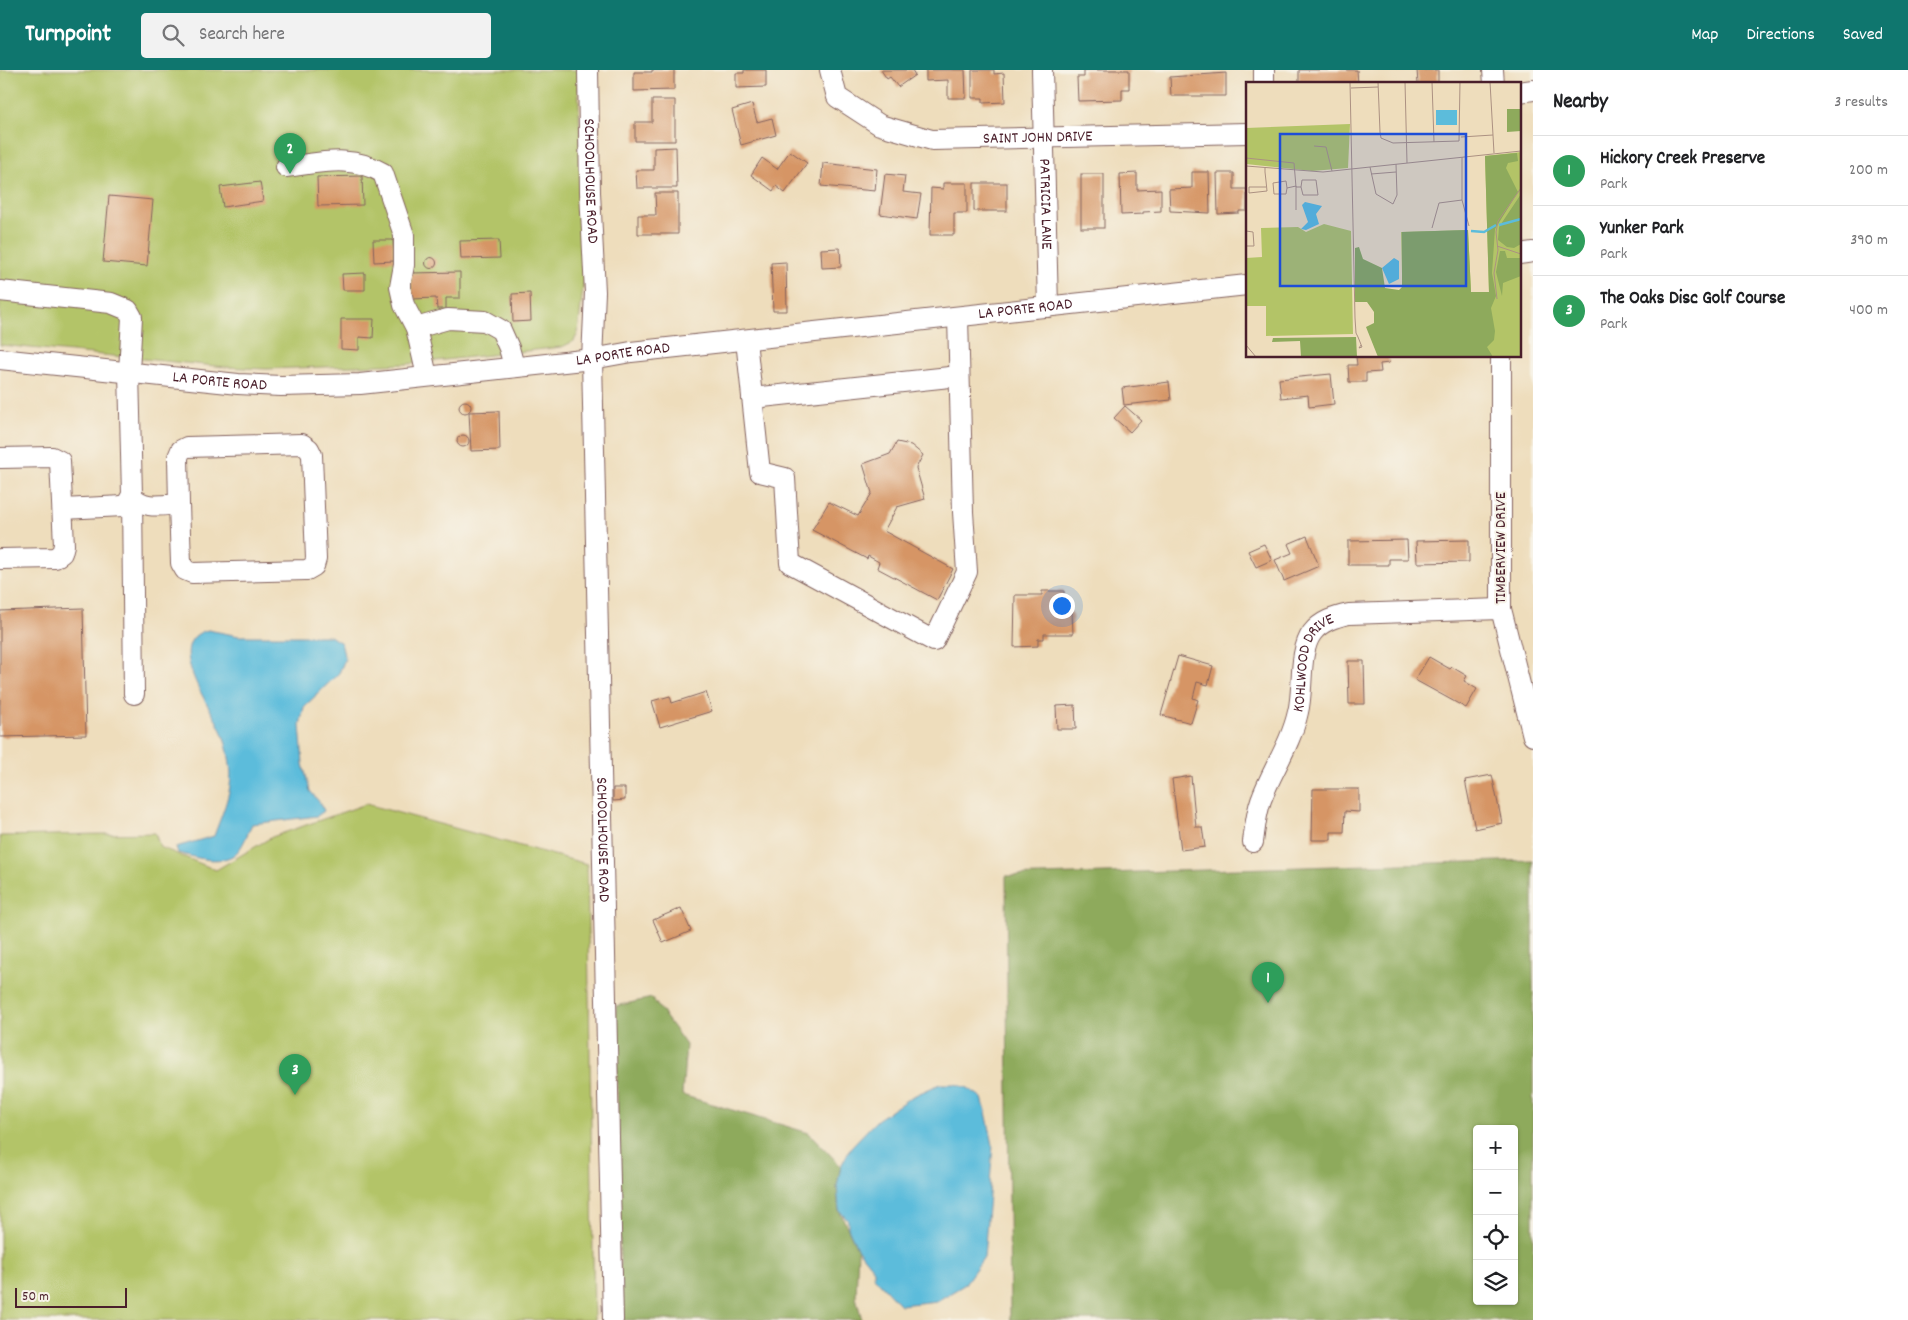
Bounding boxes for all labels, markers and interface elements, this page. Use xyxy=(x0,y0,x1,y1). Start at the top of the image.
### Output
search box xyxy=(141,13,491,58)
text: Turnpoint xyxy=(25,18,111,52)
icon: search xyxy=(159,21,187,49)
text: Search here xyxy=(199,22,285,49)
text: Map xyxy=(1691,23,1718,48)
text: Directions xyxy=(1746,23,1815,48)
text: Saved xyxy=(1843,23,1883,48)
inset map xyxy=(1246,82,1520,358)
text: Nearby xyxy=(1553,88,1608,118)
text: 3 results xyxy=(1834,91,1888,114)
street label: SCHOOLHOUSE ROAD xyxy=(577,118,604,244)
street label: SAINT JOHN DRIVE xyxy=(983,125,1093,150)
pin: 2 xyxy=(274,133,306,174)
text: Hickory Creek Preserve xyxy=(1600,146,1765,173)
street label: PATRICIA LANE xyxy=(1033,158,1058,250)
text: 1 xyxy=(1567,159,1571,182)
text: 200 m xyxy=(1849,159,1888,182)
text: Park xyxy=(1600,173,1627,196)
text: Yunker Park xyxy=(1600,216,1684,243)
text: 2 xyxy=(1566,229,1573,252)
text: 390 m xyxy=(1850,229,1888,252)
text: Park xyxy=(1600,243,1627,266)
text: The Oaks Disc Golf Course xyxy=(1600,286,1785,313)
street label: LA PORTE ROAD xyxy=(977,293,1074,326)
text: 3 xyxy=(1565,299,1573,322)
text: 400 m xyxy=(1849,299,1888,322)
text: Park xyxy=(1600,313,1627,336)
street label: LA PORTE ROAD xyxy=(575,336,671,372)
street label: LA PORTE ROAD xyxy=(172,366,267,397)
street label: TIMBERVIEW DRIVE xyxy=(1490,491,1513,604)
your location xyxy=(1049,593,1075,619)
street label: KOHLWOOD DRIVE xyxy=(1287,607,1338,714)
street label: SCHOOLHOUSE ROAD xyxy=(590,777,615,903)
pin: 1 xyxy=(1252,962,1284,1003)
pin: 3 xyxy=(279,1054,311,1095)
map controls xyxy=(1473,1125,1518,1305)
button: + xyxy=(1473,1125,1518,1170)
button: − xyxy=(1473,1170,1518,1215)
button: locate xyxy=(1473,1215,1518,1260)
button: layers xyxy=(1473,1260,1518,1305)
scale bar xyxy=(15,1285,128,1308)
text: 50 m xyxy=(22,1287,49,1307)

